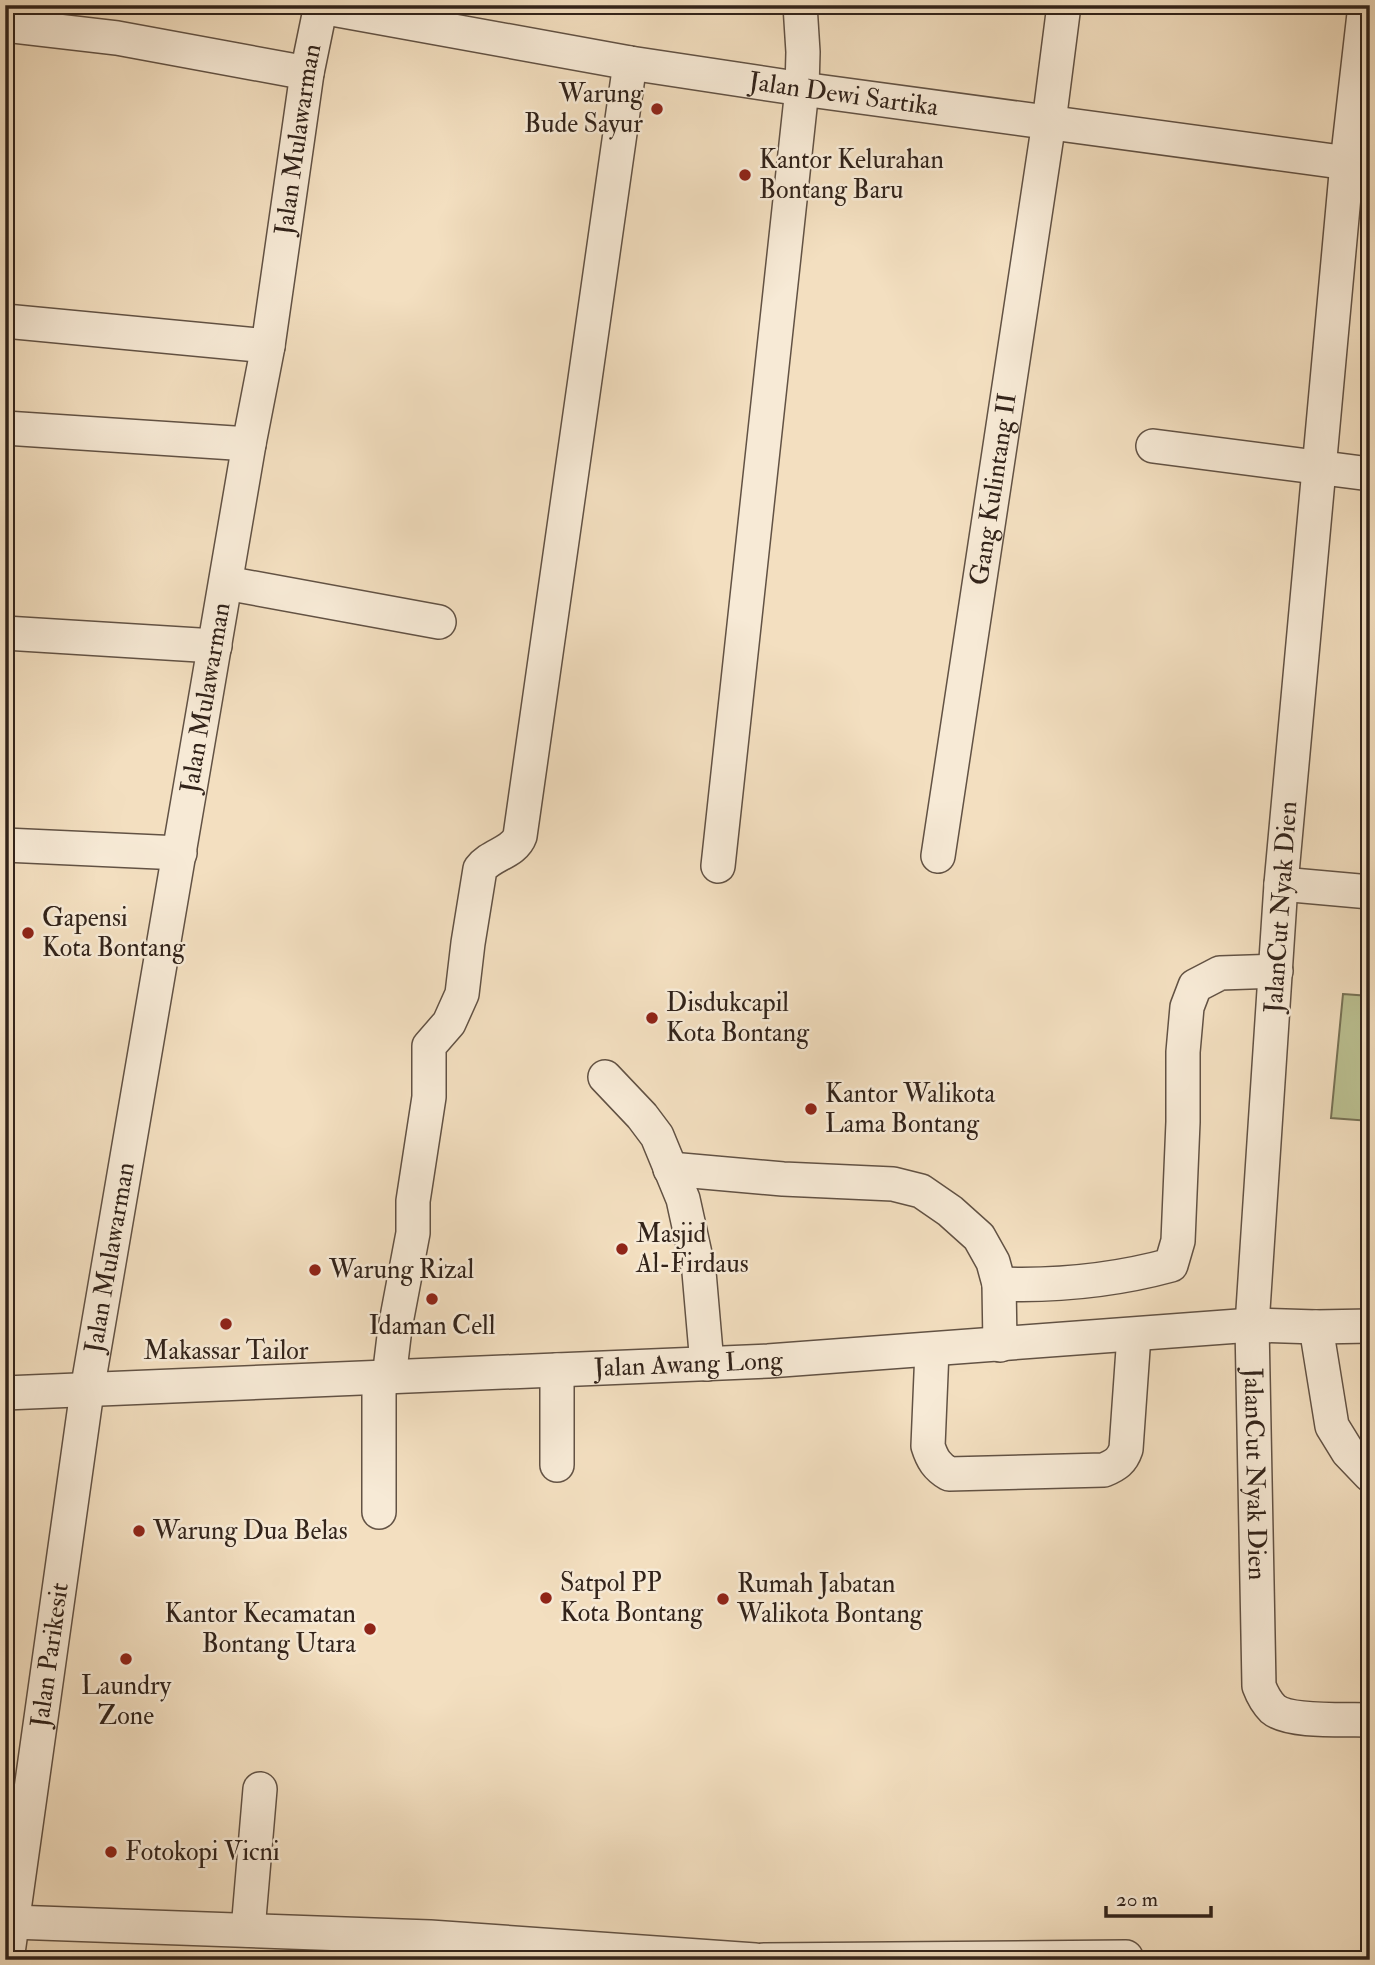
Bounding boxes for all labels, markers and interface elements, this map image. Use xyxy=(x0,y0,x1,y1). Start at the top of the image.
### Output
street label: Jalan Mulawarman xyxy=(268,41,329,238)
street label: Jalan Dewi Sartika xyxy=(746,65,941,123)
place label: Warung Bude Sayur xyxy=(524,78,644,140)
marker: Warung Bude Sayur xyxy=(649,101,665,117)
place label: Kantor Kelurahan Bontang Baru xyxy=(759,144,944,206)
marker: Kantor Kelurahan Bontang Baru xyxy=(737,167,753,183)
street label: Gang Kulintang II xyxy=(963,391,1024,588)
street label: Jalan Mulawarman xyxy=(173,600,238,796)
street label: JalanCut Nyak Dien xyxy=(1258,800,1304,1015)
place label: Gapensi Kota Bontang xyxy=(42,902,186,964)
marker: Gapensi Kota Bontang xyxy=(20,925,36,941)
place label: Disdukcapil Kota Bontang xyxy=(666,987,810,1049)
marker: Disdukcapil Kota Bontang xyxy=(644,1010,660,1026)
place label: Kantor Walikota Lama Bontang xyxy=(825,1078,995,1140)
marker: Kantor Walikota Lama Bontang xyxy=(803,1101,819,1117)
street label: Jalan Mulawarman xyxy=(78,1160,142,1356)
place label: Masjid Al-Firdaus xyxy=(635,1218,749,1280)
marker: Masjid Al-Firdaus xyxy=(614,1241,630,1257)
place label: Warung Rizal xyxy=(328,1254,474,1286)
marker: Warung Rizal xyxy=(307,1262,323,1278)
marker: Idaman Cell xyxy=(424,1291,440,1307)
place label: Idaman Cell xyxy=(369,1310,496,1342)
marker: Makassar Tailor xyxy=(218,1316,234,1332)
place label: Makassar Tailor xyxy=(143,1335,309,1367)
street label: Jalan Awang Long xyxy=(592,1344,785,1384)
street label: JalanCut Nyak Dien xyxy=(1237,1366,1273,1580)
place label: Warung Dua Belas xyxy=(152,1515,348,1547)
marker: Warung Dua Belas xyxy=(131,1523,147,1539)
place label: Satpol PP Kota Bontang xyxy=(560,1567,704,1629)
place label: Rumah Jabatan Walikota Bontang xyxy=(736,1568,924,1630)
street label: Jalan Parikesit xyxy=(24,1581,76,1730)
marker: Satpol PP Kota Bontang xyxy=(538,1590,554,1606)
marker: Rumah Jabatan Walikota Bontang xyxy=(715,1591,731,1607)
place label: Kantor Kecamatan Bontang Utara xyxy=(165,1598,356,1660)
marker: Kantor Kecamatan Bontang Utara xyxy=(362,1621,378,1637)
marker: Laundry Zone xyxy=(118,1651,134,1667)
place label: Laundry Zone xyxy=(81,1670,172,1732)
place label: Fotokopi Vicni xyxy=(125,1836,280,1869)
marker: Fotokopi Vicni xyxy=(103,1844,119,1860)
scale bar xyxy=(1106,1874,1210,1918)
text: 20 m xyxy=(1116,1886,1158,1913)

